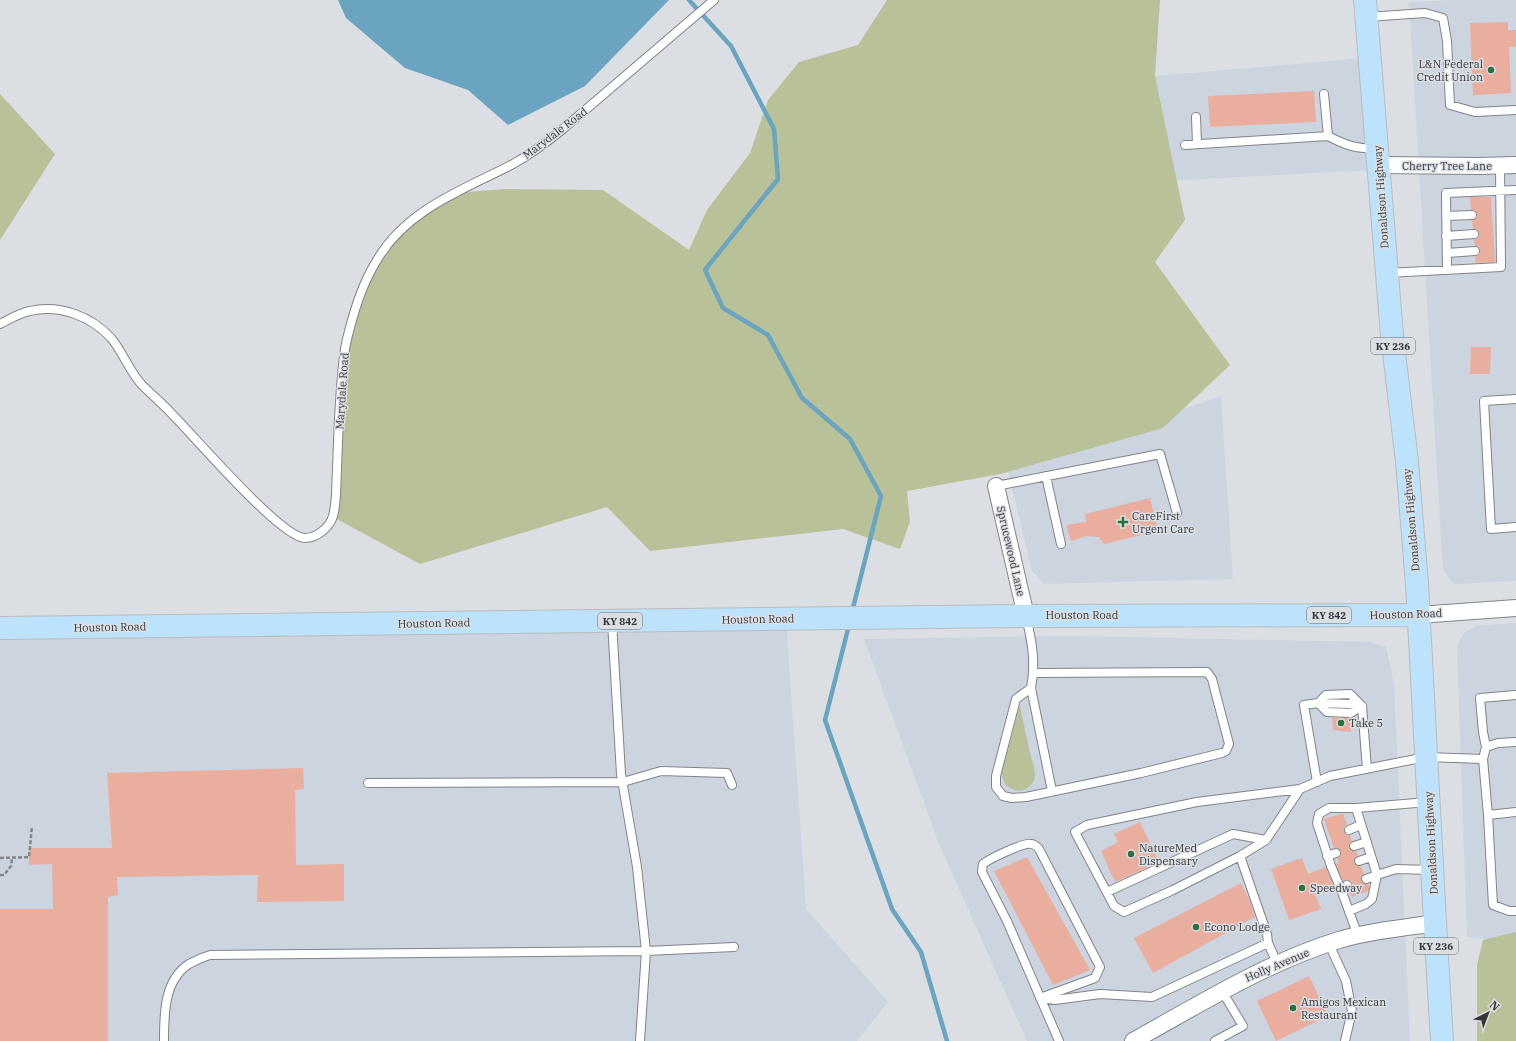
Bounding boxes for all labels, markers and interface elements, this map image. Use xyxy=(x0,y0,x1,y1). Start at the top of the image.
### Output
place label: L&N Federal Credit Union xyxy=(1417,57,1483,84)
marker: L&N Federal Credit Union xyxy=(1486,65,1496,75)
street label: Marydale Road xyxy=(520,104,590,162)
street label: Donaldson Highway xyxy=(1370,145,1392,249)
street label: Cherry Tree Lane xyxy=(1402,159,1492,173)
road number: KY 236 xyxy=(1371,338,1415,354)
street label: Marydale Road xyxy=(332,352,352,430)
street label: Donaldson Highway xyxy=(1400,468,1422,572)
street label: Sprucewood Lane xyxy=(994,504,1028,598)
place label: CareFirst Urgent Care xyxy=(1132,509,1194,536)
marker: CareFirst Urgent Care xyxy=(1117,516,1129,528)
street label: Houston Road xyxy=(1369,606,1443,622)
road number: KY 842 xyxy=(1307,607,1351,623)
street label: Houston Road xyxy=(1046,608,1119,622)
street label: Houston Road xyxy=(721,611,795,627)
road number: KY 842 xyxy=(598,613,642,629)
street label: Houston Road xyxy=(397,615,471,631)
street label: Houston Road xyxy=(73,619,147,635)
place label: Take 5 xyxy=(1349,716,1383,730)
marker: Take 5 xyxy=(1336,718,1346,728)
street label: Donaldson Highway xyxy=(1421,791,1441,895)
place label: NatureMed Dispensary xyxy=(1139,841,1198,868)
marker: NatureMed Dispensary xyxy=(1126,849,1136,859)
place label: Speedway xyxy=(1310,881,1362,895)
marker: Speedway xyxy=(1297,883,1307,893)
place label: Econo Lodge xyxy=(1204,920,1270,934)
marker: Econo Lodge xyxy=(1191,922,1201,932)
road number: KY 236 xyxy=(1414,938,1458,954)
street label: Holly Avenue xyxy=(1243,945,1311,985)
north arrow xyxy=(1468,993,1508,1033)
place label: Amigos Mexican Restaurant xyxy=(1301,995,1386,1022)
text: N xyxy=(1487,997,1503,1014)
marker: Amigos Mexican Restaurant xyxy=(1288,1003,1298,1013)

